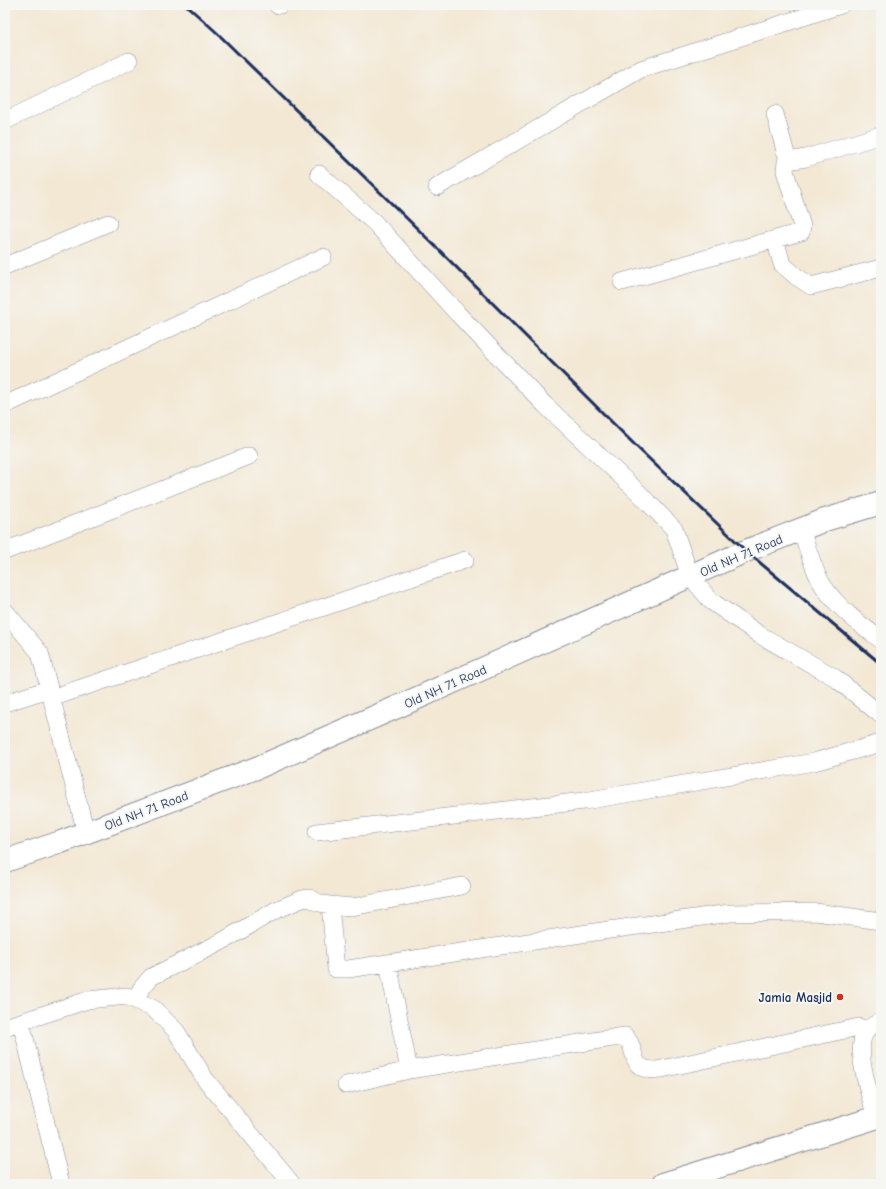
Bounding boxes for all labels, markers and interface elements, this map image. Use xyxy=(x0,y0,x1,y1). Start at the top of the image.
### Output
street label: Old NH 71 Road xyxy=(698,531,785,580)
street label: Old NH 71 Road xyxy=(402,662,489,711)
street label: Old NH 71 Road xyxy=(102,788,190,833)
place label: Jamia Masjid xyxy=(759,990,832,1005)
marker: Jamia Masjid xyxy=(835,992,845,1002)

